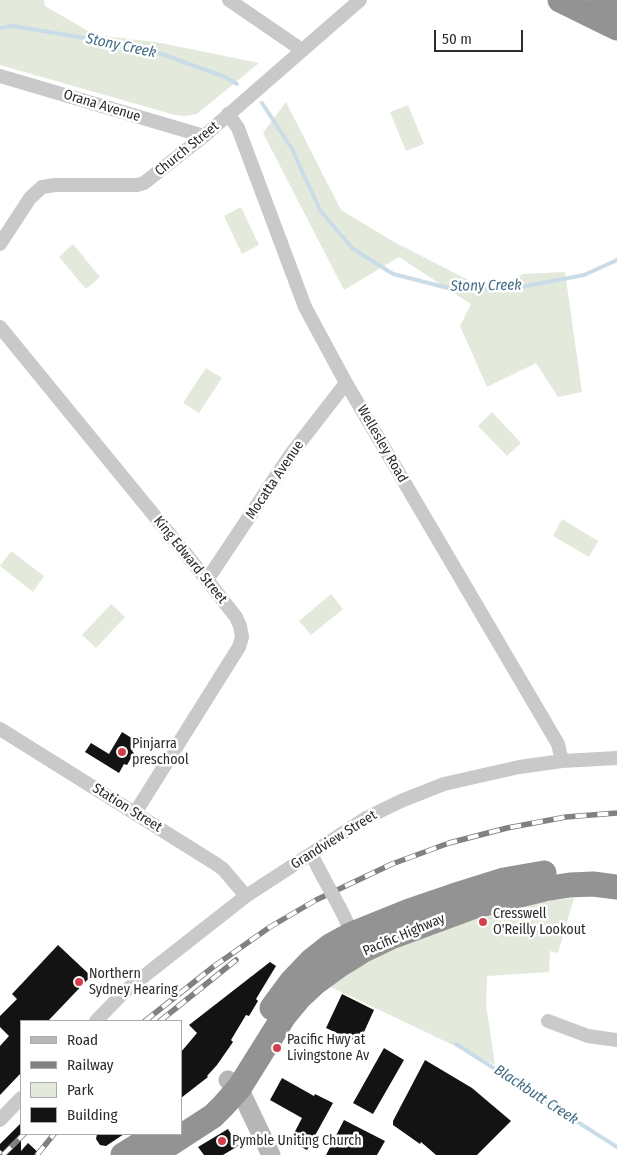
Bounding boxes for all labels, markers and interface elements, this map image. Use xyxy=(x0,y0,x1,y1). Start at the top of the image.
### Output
scale bar xyxy=(437,20,526,52)
water label: Stony Creek xyxy=(84,30,158,62)
text: 50 m xyxy=(442,30,472,48)
street label: Orana Avenue xyxy=(61,86,143,126)
street label: Church Street xyxy=(152,118,222,180)
water label: Stony Creek xyxy=(450,276,522,296)
street label: Wellesley Road xyxy=(353,402,411,486)
street label: Mocatta Avenue xyxy=(243,437,307,523)
street label: King Edward Street xyxy=(150,513,230,607)
place label: Pinjarra preschool xyxy=(132,736,189,769)
marker: Pinjarra preschool xyxy=(116,746,128,758)
street label: Station Street xyxy=(89,780,165,836)
street label: Grandview Street xyxy=(288,807,380,873)
place label: Cresswell O'Reilly Lookout xyxy=(493,906,586,939)
street label: Pacific Highway xyxy=(360,910,448,960)
marker: Cresswell O'Reilly Lookout xyxy=(477,916,489,928)
place label: Northern Sydney Hearing xyxy=(89,966,178,999)
marker: Northern Sydney Hearing xyxy=(73,976,85,988)
legend xyxy=(20,1020,182,1135)
text: Road xyxy=(67,1031,98,1049)
place label: Pacific Hwy at Livingstone Av xyxy=(287,1032,369,1064)
marker: Pacific Hwy at Livingstone Av xyxy=(271,1042,283,1054)
text: Railway xyxy=(67,1056,114,1074)
water label: Blackbutt Creek xyxy=(491,1061,581,1129)
text: Park xyxy=(67,1081,94,1099)
text: Building xyxy=(67,1106,118,1124)
place label: Pymble Uniting Church xyxy=(232,1133,362,1149)
marker: Pymble Uniting Church xyxy=(216,1135,228,1147)

